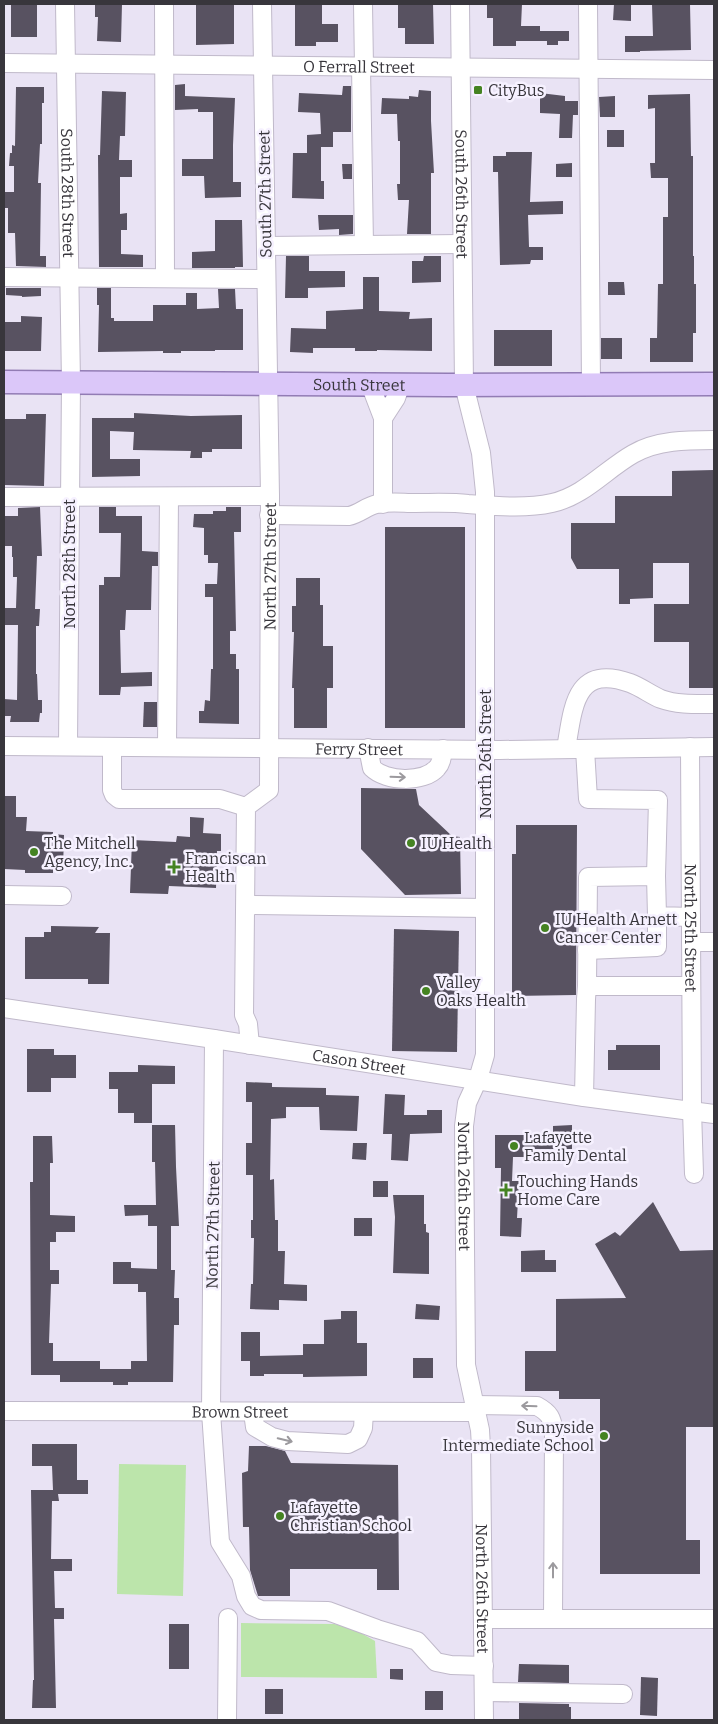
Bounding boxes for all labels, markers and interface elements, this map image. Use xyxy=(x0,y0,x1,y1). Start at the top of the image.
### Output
street label: O Ferrall Street xyxy=(303,56,415,77)
place label: CityBus xyxy=(488,81,544,100)
marker: CityBus xyxy=(472,84,484,96)
street label: South 28th Street xyxy=(57,128,79,258)
street label: South 26th Street xyxy=(452,129,472,259)
street label: South 27th Street xyxy=(254,130,276,258)
street label: South Street xyxy=(313,375,406,394)
street label: North 28th Street xyxy=(60,499,79,629)
street label: North 27th Street xyxy=(260,502,279,631)
street label: North 26th Street xyxy=(476,689,495,819)
street label: Ferry Street xyxy=(315,739,403,759)
one-way arrow xyxy=(389,773,405,782)
place label: The Mitchell Agency, Inc. xyxy=(44,834,136,871)
place label: IU Health xyxy=(421,834,492,853)
marker: IU Health xyxy=(405,837,417,849)
marker: The Mitchell Agency, Inc. xyxy=(28,846,40,858)
place label: Franciscan Health xyxy=(185,849,266,886)
marker: Franciscan Health xyxy=(167,860,181,874)
street label: North 25th Street xyxy=(681,864,701,993)
place label: IU Health Arnett Cancer Center xyxy=(555,910,678,947)
marker: IU Health Arnett Cancer Center xyxy=(539,922,551,934)
place label: Valley Oaks Health xyxy=(436,973,526,1010)
marker: Valley Oaks Health xyxy=(420,985,432,997)
street label: Cason Street xyxy=(311,1045,407,1078)
street label: North 26th Street xyxy=(454,1121,475,1251)
place label: Lafayette Family Dental xyxy=(524,1128,627,1165)
marker: Lafayette Family Dental xyxy=(508,1140,520,1152)
street label: North 27th Street xyxy=(202,1161,224,1289)
place label: Touching Hands Home Care xyxy=(517,1172,638,1209)
marker: Touching Hands Home Care xyxy=(499,1183,513,1197)
one-way arrow xyxy=(521,1401,538,1411)
street label: Brown Street xyxy=(192,1402,289,1421)
place label: Sunnyside Intermediate School xyxy=(442,1418,594,1455)
marker: Sunnyside Intermediate School xyxy=(598,1430,610,1442)
one-way arrow xyxy=(277,1436,293,1445)
place label: Lafayette Christian School xyxy=(290,1498,412,1535)
marker: Lafayette Christian School xyxy=(274,1510,286,1522)
street label: North 26th Street xyxy=(472,1524,493,1654)
one-way arrow xyxy=(548,1562,558,1578)

